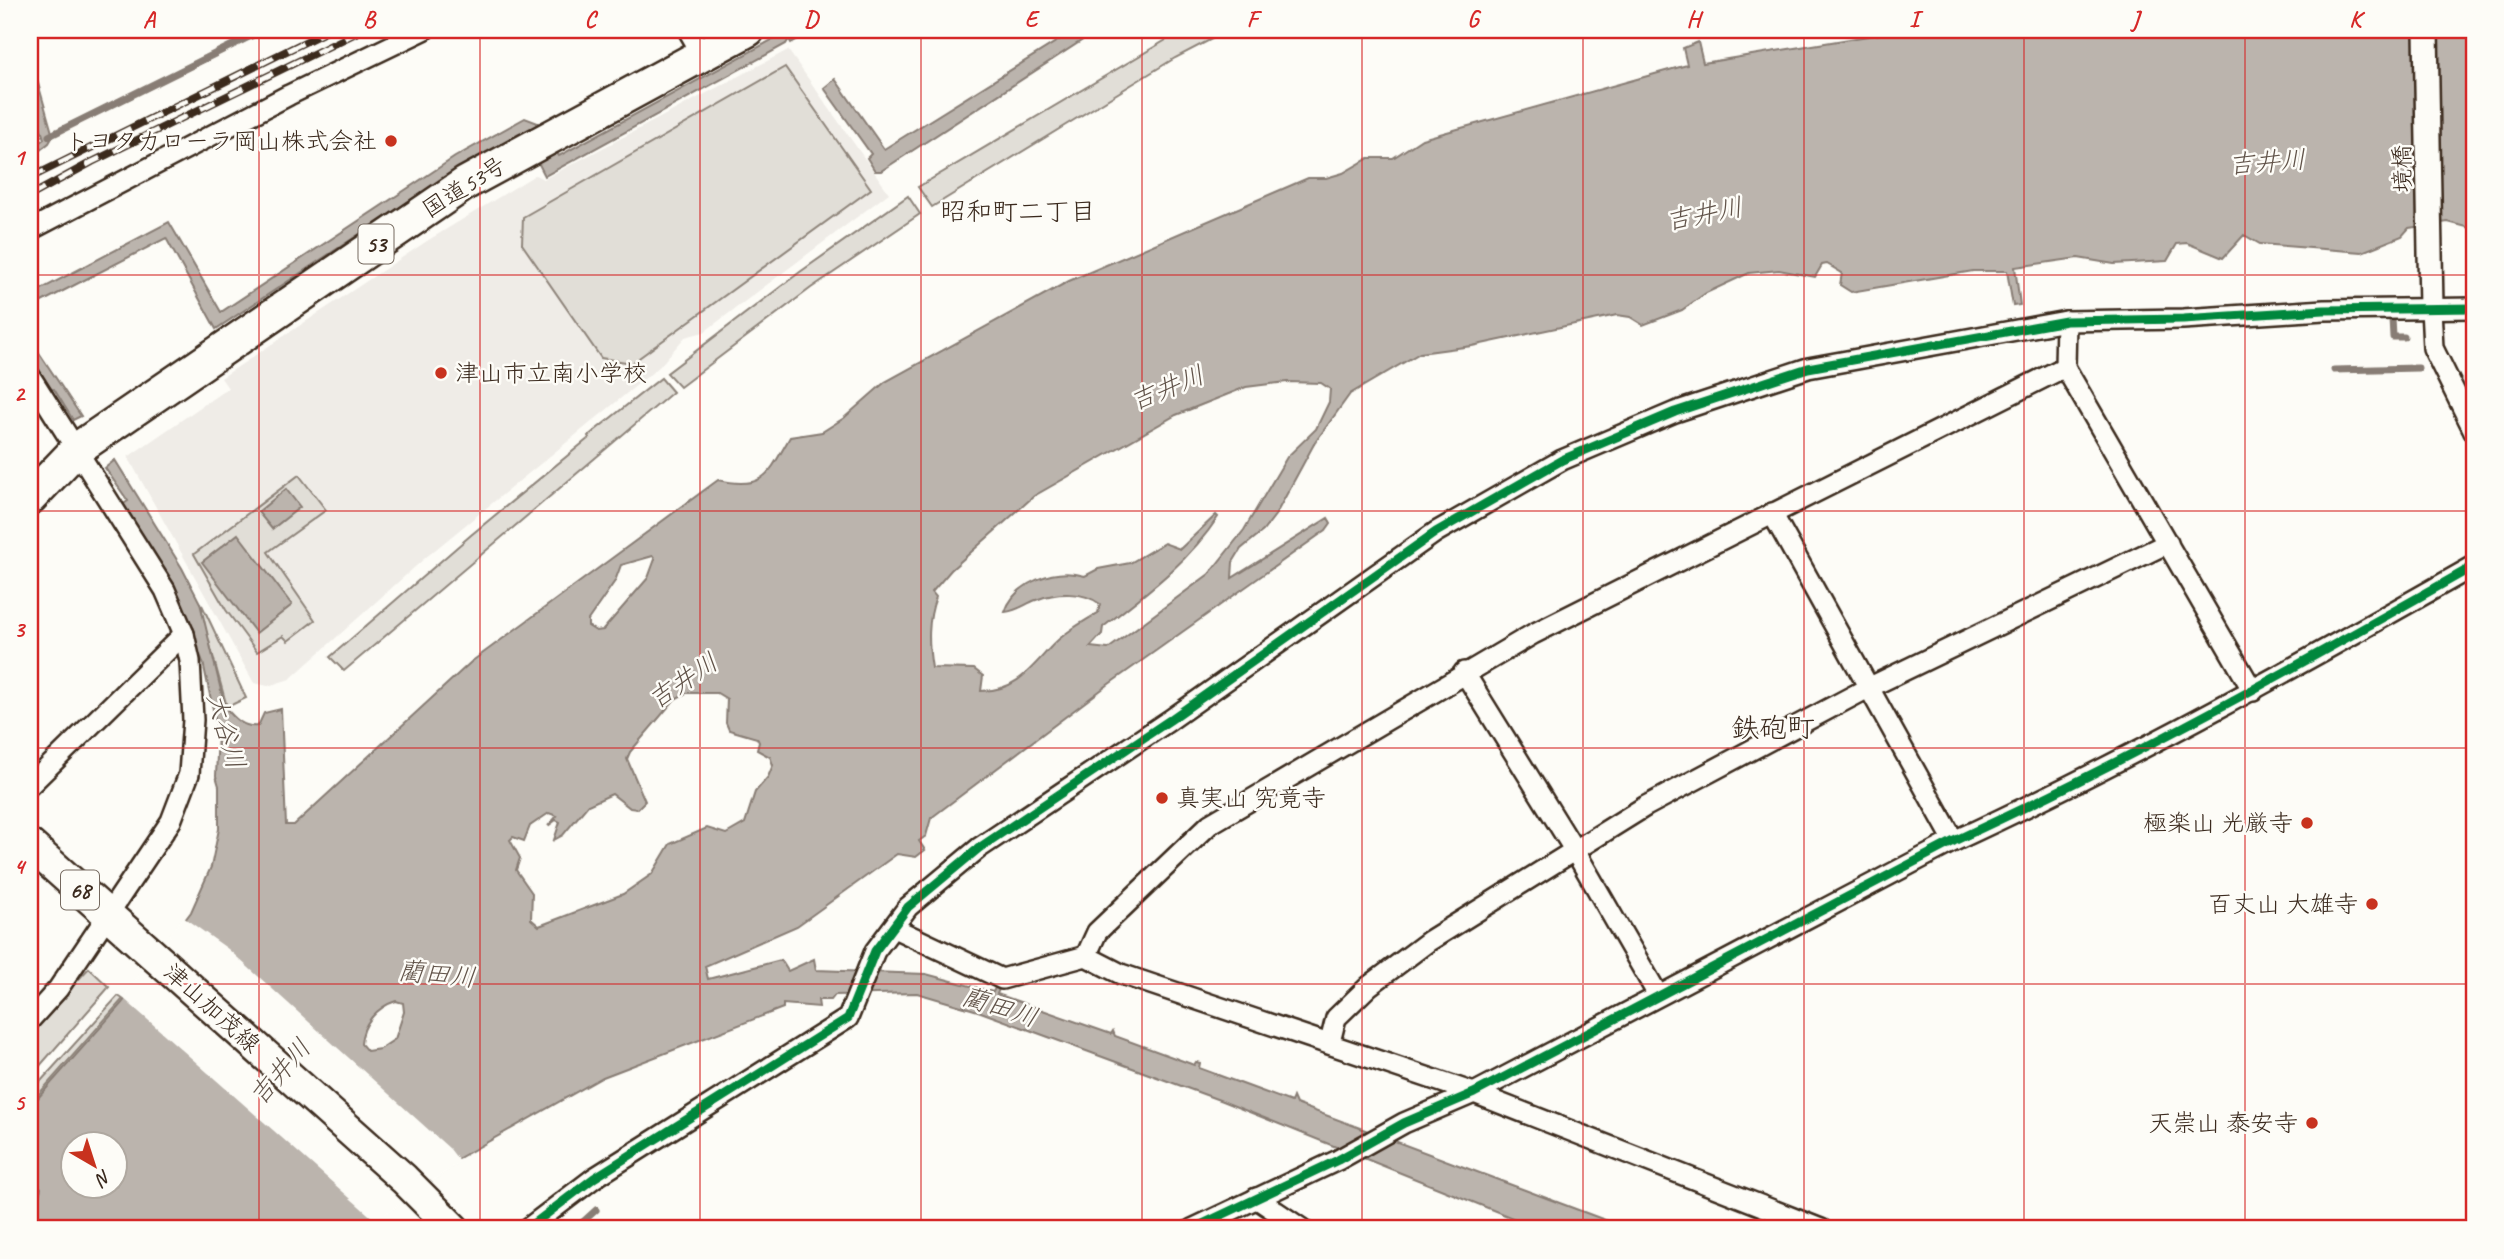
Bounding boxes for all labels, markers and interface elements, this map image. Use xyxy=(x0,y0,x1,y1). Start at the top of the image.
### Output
text: A xyxy=(143,5,157,34)
text: B xyxy=(363,5,377,34)
text: C xyxy=(585,5,599,34)
text: D xyxy=(804,5,820,34)
text: E xyxy=(1025,5,1041,34)
text: F xyxy=(1247,5,1263,34)
text: G xyxy=(1467,5,1482,34)
text: H xyxy=(1686,5,1704,34)
text: I xyxy=(1909,5,1924,34)
text: J xyxy=(2129,5,2142,34)
text: K xyxy=(2349,5,2365,34)
place label: トヨタカローラ岡山株式会社 xyxy=(65,126,377,156)
marker: トヨタカローラ岡山株式会社 xyxy=(383,133,399,149)
text: 1 xyxy=(14,143,27,172)
water label: 吉井川 xyxy=(2227,143,2307,181)
street label: 境橋 xyxy=(2387,145,2417,193)
street label: 国道53号 xyxy=(416,149,512,225)
water label: 吉井川 xyxy=(1663,190,1745,238)
district label: 昭和町二丁目 xyxy=(940,195,1096,228)
road number: 53 xyxy=(358,224,394,264)
place label: 津山市立南小学校 xyxy=(455,358,647,388)
water label: 吉井川 xyxy=(1125,358,1209,418)
marker: 津山市立南小学校 xyxy=(433,365,449,381)
text: 2 xyxy=(14,379,27,408)
text: 3 xyxy=(14,615,27,644)
water label: 吉井川 xyxy=(641,646,725,716)
water label: 大谷川 xyxy=(199,689,253,773)
district label: 鉄砲町 xyxy=(1731,710,1815,745)
place label: 真実山 究竟寺 xyxy=(1176,783,1326,813)
marker: 真実山 究竟寺 xyxy=(1154,790,1170,806)
place label: 極楽山 光厳寺 xyxy=(2143,808,2293,838)
marker: 極楽山 光厳寺 xyxy=(2299,815,2315,831)
text: 4 xyxy=(14,852,27,881)
road number: 68 xyxy=(61,870,99,909)
place label: 百丈山 大雄寺 xyxy=(2208,889,2358,919)
marker: 百丈山 大雄寺 xyxy=(2364,896,2380,912)
water label: 藺田川 xyxy=(396,954,478,994)
street label: 津山加茂線 xyxy=(157,957,267,1059)
water label: 藺田川 xyxy=(958,979,1042,1035)
water label: 吉井川 xyxy=(242,1032,318,1112)
text: 5 xyxy=(14,1088,26,1117)
place label: 天崇山 泰安寺 xyxy=(2148,1108,2298,1138)
marker: 天崇山 泰安寺 xyxy=(2304,1115,2320,1131)
north arrow xyxy=(60,1130,130,1200)
text: N xyxy=(89,1164,116,1192)

